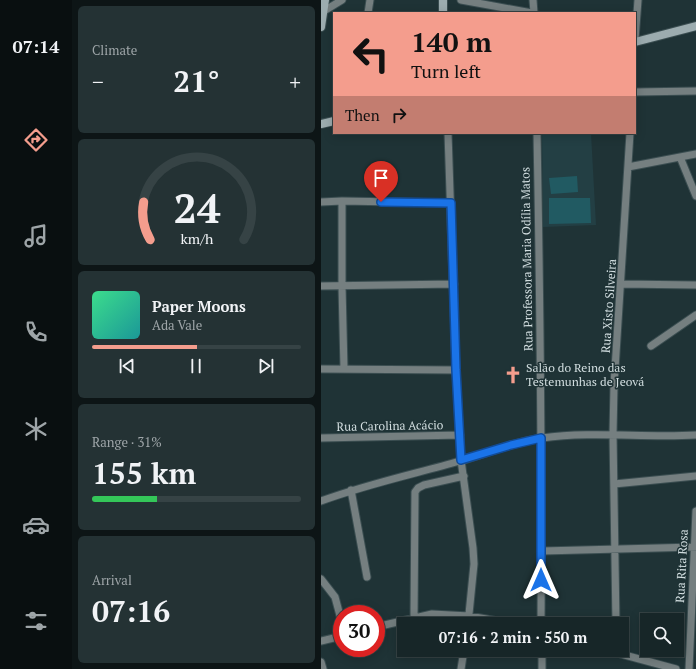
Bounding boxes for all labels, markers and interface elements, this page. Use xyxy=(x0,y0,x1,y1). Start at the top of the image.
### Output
text: 140 m xyxy=(411,23,492,60)
icon: left xyxy=(345,28,397,80)
text: 07:14 xyxy=(13,34,59,58)
text: Climate xyxy=(92,41,137,59)
text: Turn left xyxy=(411,59,481,83)
text: 21° xyxy=(173,61,220,101)
text: − xyxy=(92,67,104,96)
text: + xyxy=(289,67,301,96)
icon: right xyxy=(388,104,410,126)
text: Then xyxy=(345,105,380,125)
icon: directions xyxy=(22,126,50,154)
pin xyxy=(364,161,398,202)
icon: arrive xyxy=(370,167,392,189)
street label: Rua Professora Maria Odília Matos xyxy=(517,167,536,351)
text: 24 xyxy=(173,180,220,235)
icon: music xyxy=(22,222,50,250)
text: km/h xyxy=(180,228,214,247)
street label: Rua Xisto Silveira xyxy=(598,258,619,353)
text: Paper Moons xyxy=(152,296,246,316)
text: Ada Vale xyxy=(152,316,202,334)
icon: phone xyxy=(22,318,50,346)
icon: previous xyxy=(116,355,138,377)
icon: pause xyxy=(185,355,207,377)
icon: next xyxy=(255,355,277,377)
place label: Salão do Reino das Testemunhas de Jeová xyxy=(526,360,644,389)
church icon: Salão do Reino das Testemunhas de Jeová xyxy=(503,365,523,385)
icon: climate xyxy=(22,415,50,443)
street label: Rua Carolina Acácio xyxy=(336,417,444,434)
text: Range · 31% xyxy=(92,433,162,451)
text: 155 km xyxy=(92,453,196,493)
icon: car xyxy=(22,511,50,539)
street label: Rua Rita Rosa xyxy=(672,529,691,603)
position arrow xyxy=(520,559,562,601)
text: Arrival xyxy=(92,571,132,589)
text: 07:16 xyxy=(92,591,170,631)
speed limit sign: 30 xyxy=(333,605,385,657)
icon: filters xyxy=(22,607,50,635)
map controls xyxy=(640,613,684,657)
button: search xyxy=(640,613,684,657)
text: 07:16 · 2 min · 550 m xyxy=(439,627,587,647)

